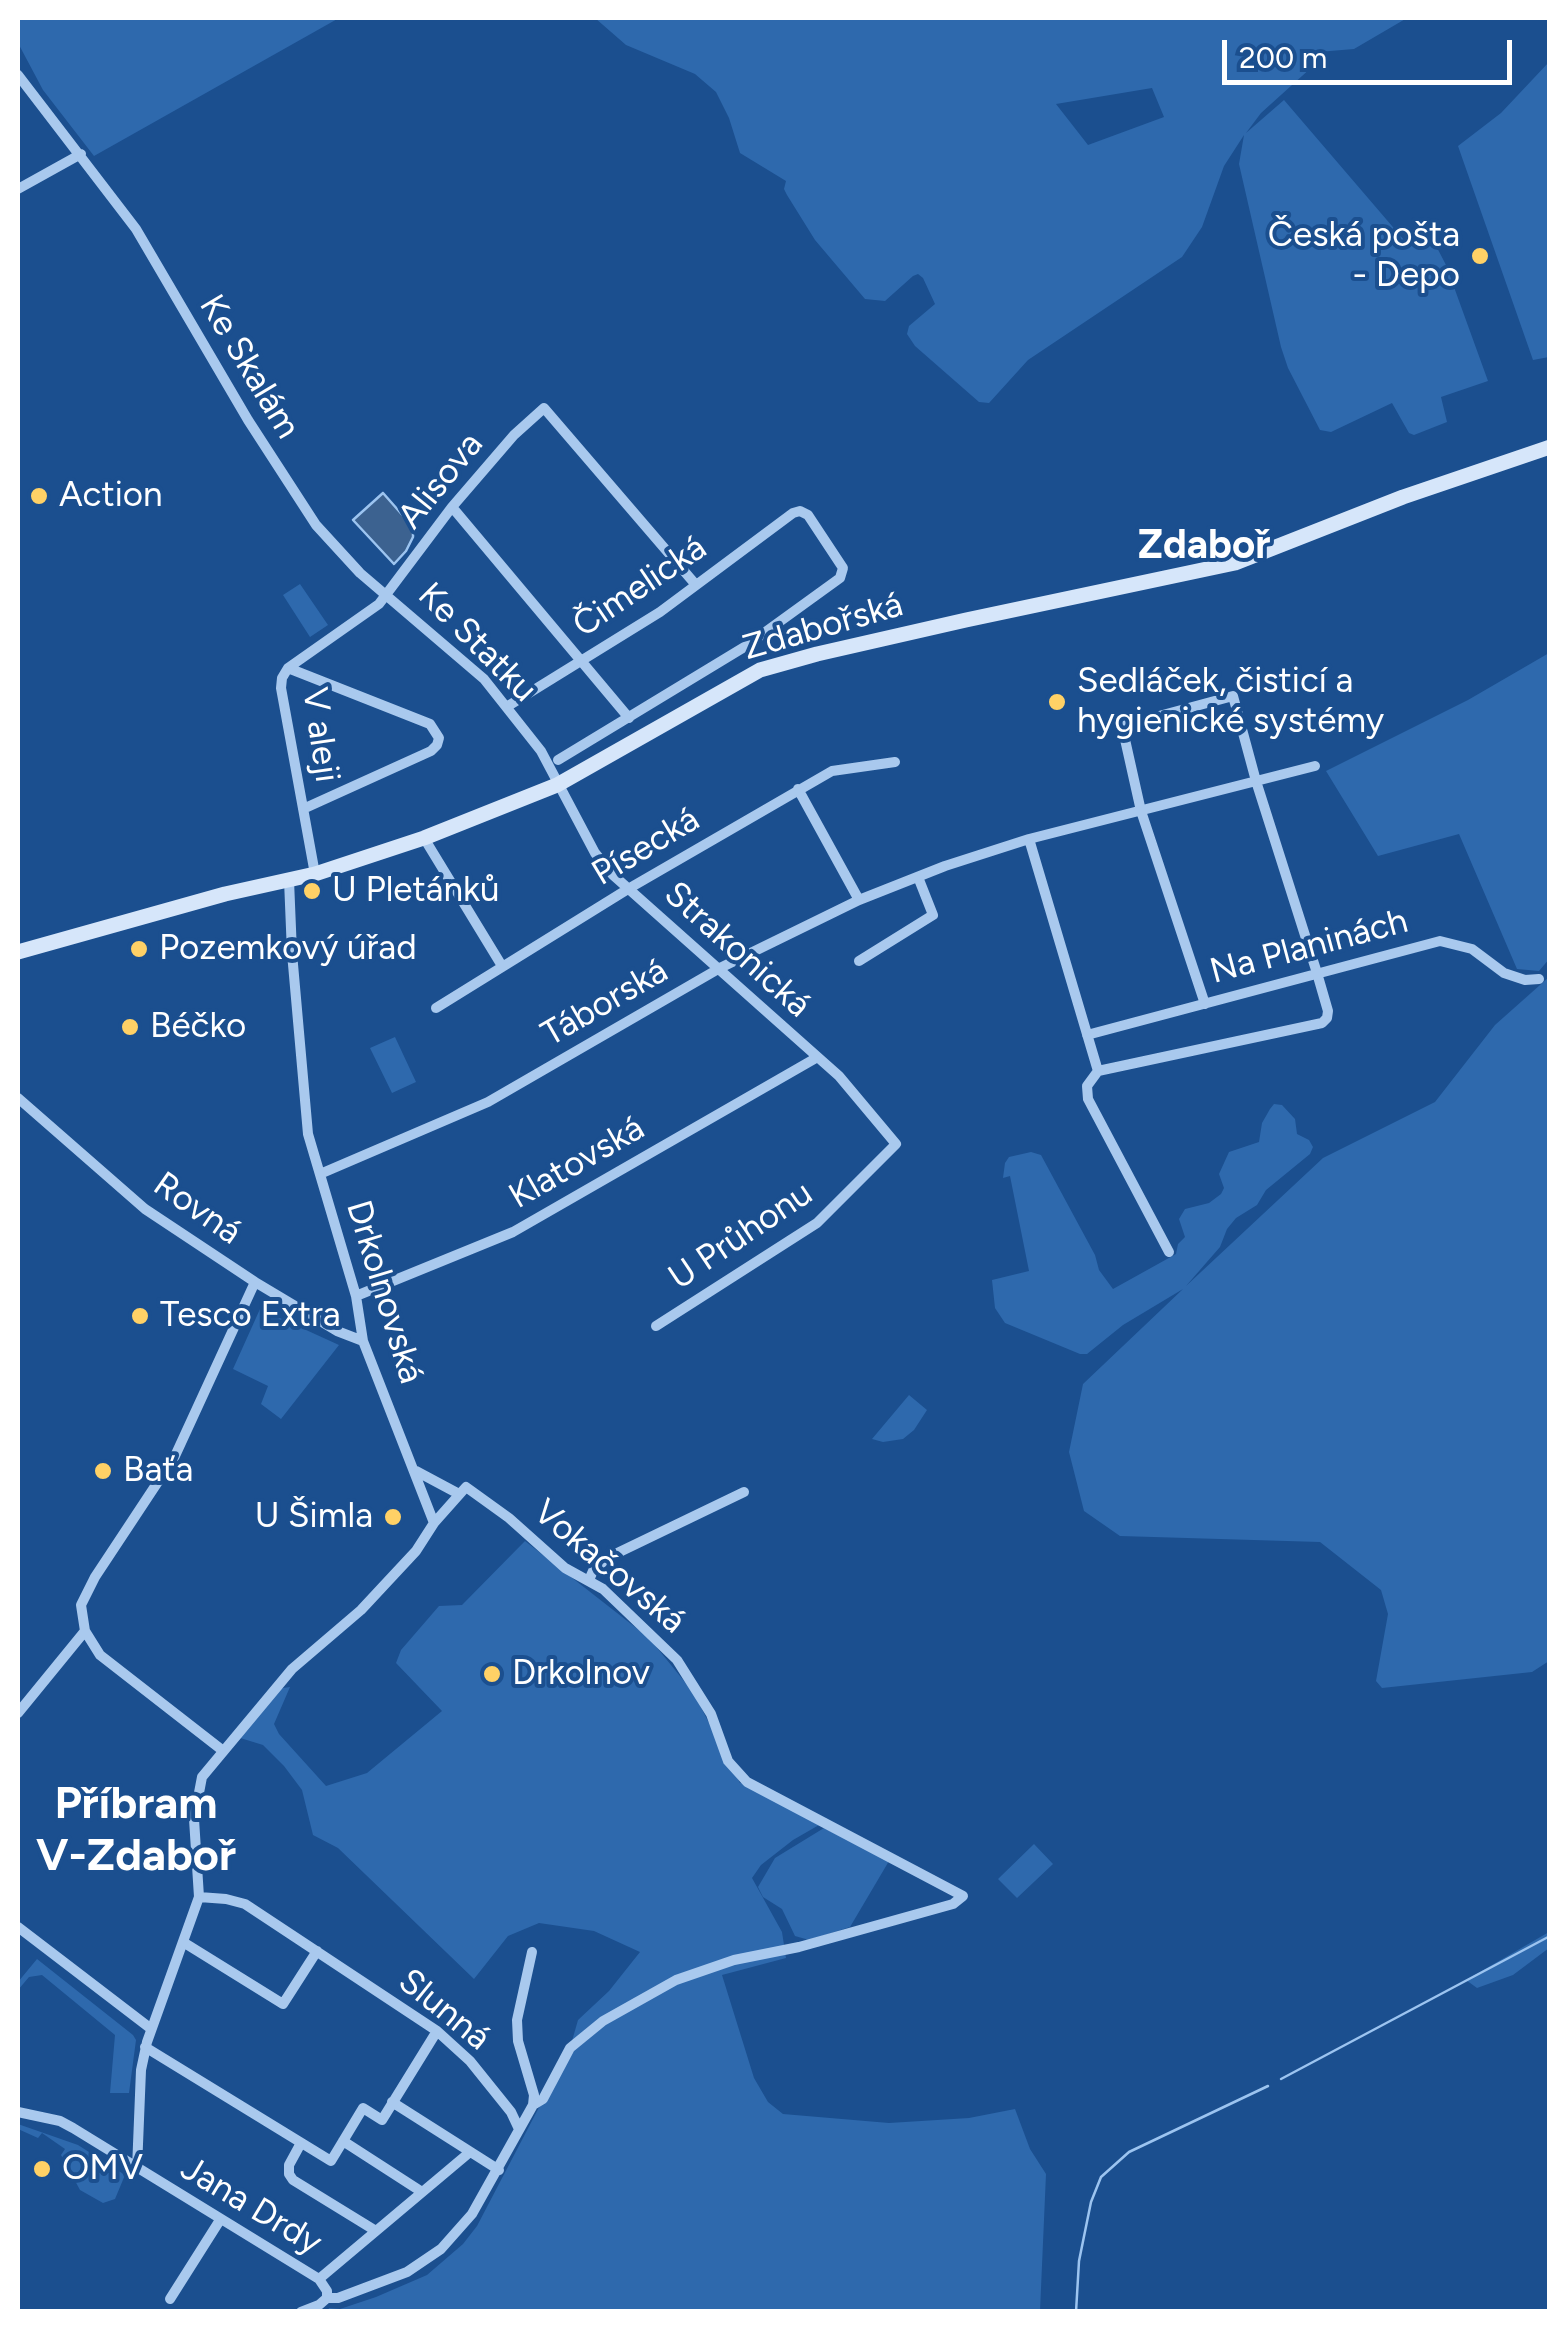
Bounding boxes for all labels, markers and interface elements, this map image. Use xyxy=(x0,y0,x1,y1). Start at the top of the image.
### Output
scale bar xyxy=(1227,20,1517,82)
text: 200 m xyxy=(1239,39,1327,76)
place label: Česká pošta - Depo xyxy=(1268,215,1460,297)
marker: Česká pošta - Depo xyxy=(1469,245,1491,267)
street label: Ke Skalám xyxy=(190,288,308,446)
street label: Alisova xyxy=(390,425,492,537)
place label: Action xyxy=(59,475,163,517)
marker: Action xyxy=(28,485,50,507)
district label: Zdaboř xyxy=(1138,522,1270,570)
street label: Čimelická xyxy=(565,527,715,647)
street label: Ke Statku xyxy=(409,575,545,711)
street label: Zdabořská xyxy=(738,584,908,670)
place label: Sedláček, čisticí a hygienické systémy xyxy=(1077,661,1384,743)
street label: V aleji xyxy=(293,685,347,785)
marker: Sedláček, čisticí a hygienické systémy xyxy=(1046,691,1068,713)
street label: Písecká xyxy=(585,799,707,895)
place label: U Pletánků xyxy=(332,870,499,912)
street label: Strakonická xyxy=(655,873,819,1027)
marker: U Pletánků xyxy=(301,880,323,902)
street label: Na Planinách xyxy=(1206,900,1412,994)
place label: Pozemkový úřad xyxy=(159,928,417,970)
marker: Pozemkový úřad xyxy=(128,938,150,960)
street label: Táborská xyxy=(535,950,675,1056)
place label: Béčko xyxy=(150,1006,246,1048)
marker: Béčko xyxy=(119,1016,141,1038)
street label: Klatovská xyxy=(502,1108,652,1218)
street label: Rovná xyxy=(145,1164,249,1254)
street label: U Průhonu xyxy=(661,1173,821,1299)
street label: Drkolnovská xyxy=(336,1196,432,1388)
place label: Tesco Extra xyxy=(160,1295,341,1337)
marker: Tesco Extra xyxy=(129,1305,151,1327)
place label: Baťa xyxy=(123,1450,193,1492)
marker: Baťa xyxy=(92,1460,114,1482)
street label: Vokačovská xyxy=(525,1491,693,1643)
place label: U Šimla xyxy=(255,1496,373,1538)
marker: U Šimla xyxy=(382,1506,404,1528)
place label: Drkolnov xyxy=(512,1653,650,1695)
marker: Drkolnov xyxy=(481,1663,503,1685)
district label: Příbram V-Zdaboř xyxy=(36,1778,236,1884)
street label: Slunná xyxy=(390,1960,498,2060)
place label: OMV xyxy=(62,2148,143,2190)
street label: Jana Drdy xyxy=(173,2148,329,2264)
marker: OMV xyxy=(31,2158,53,2180)

